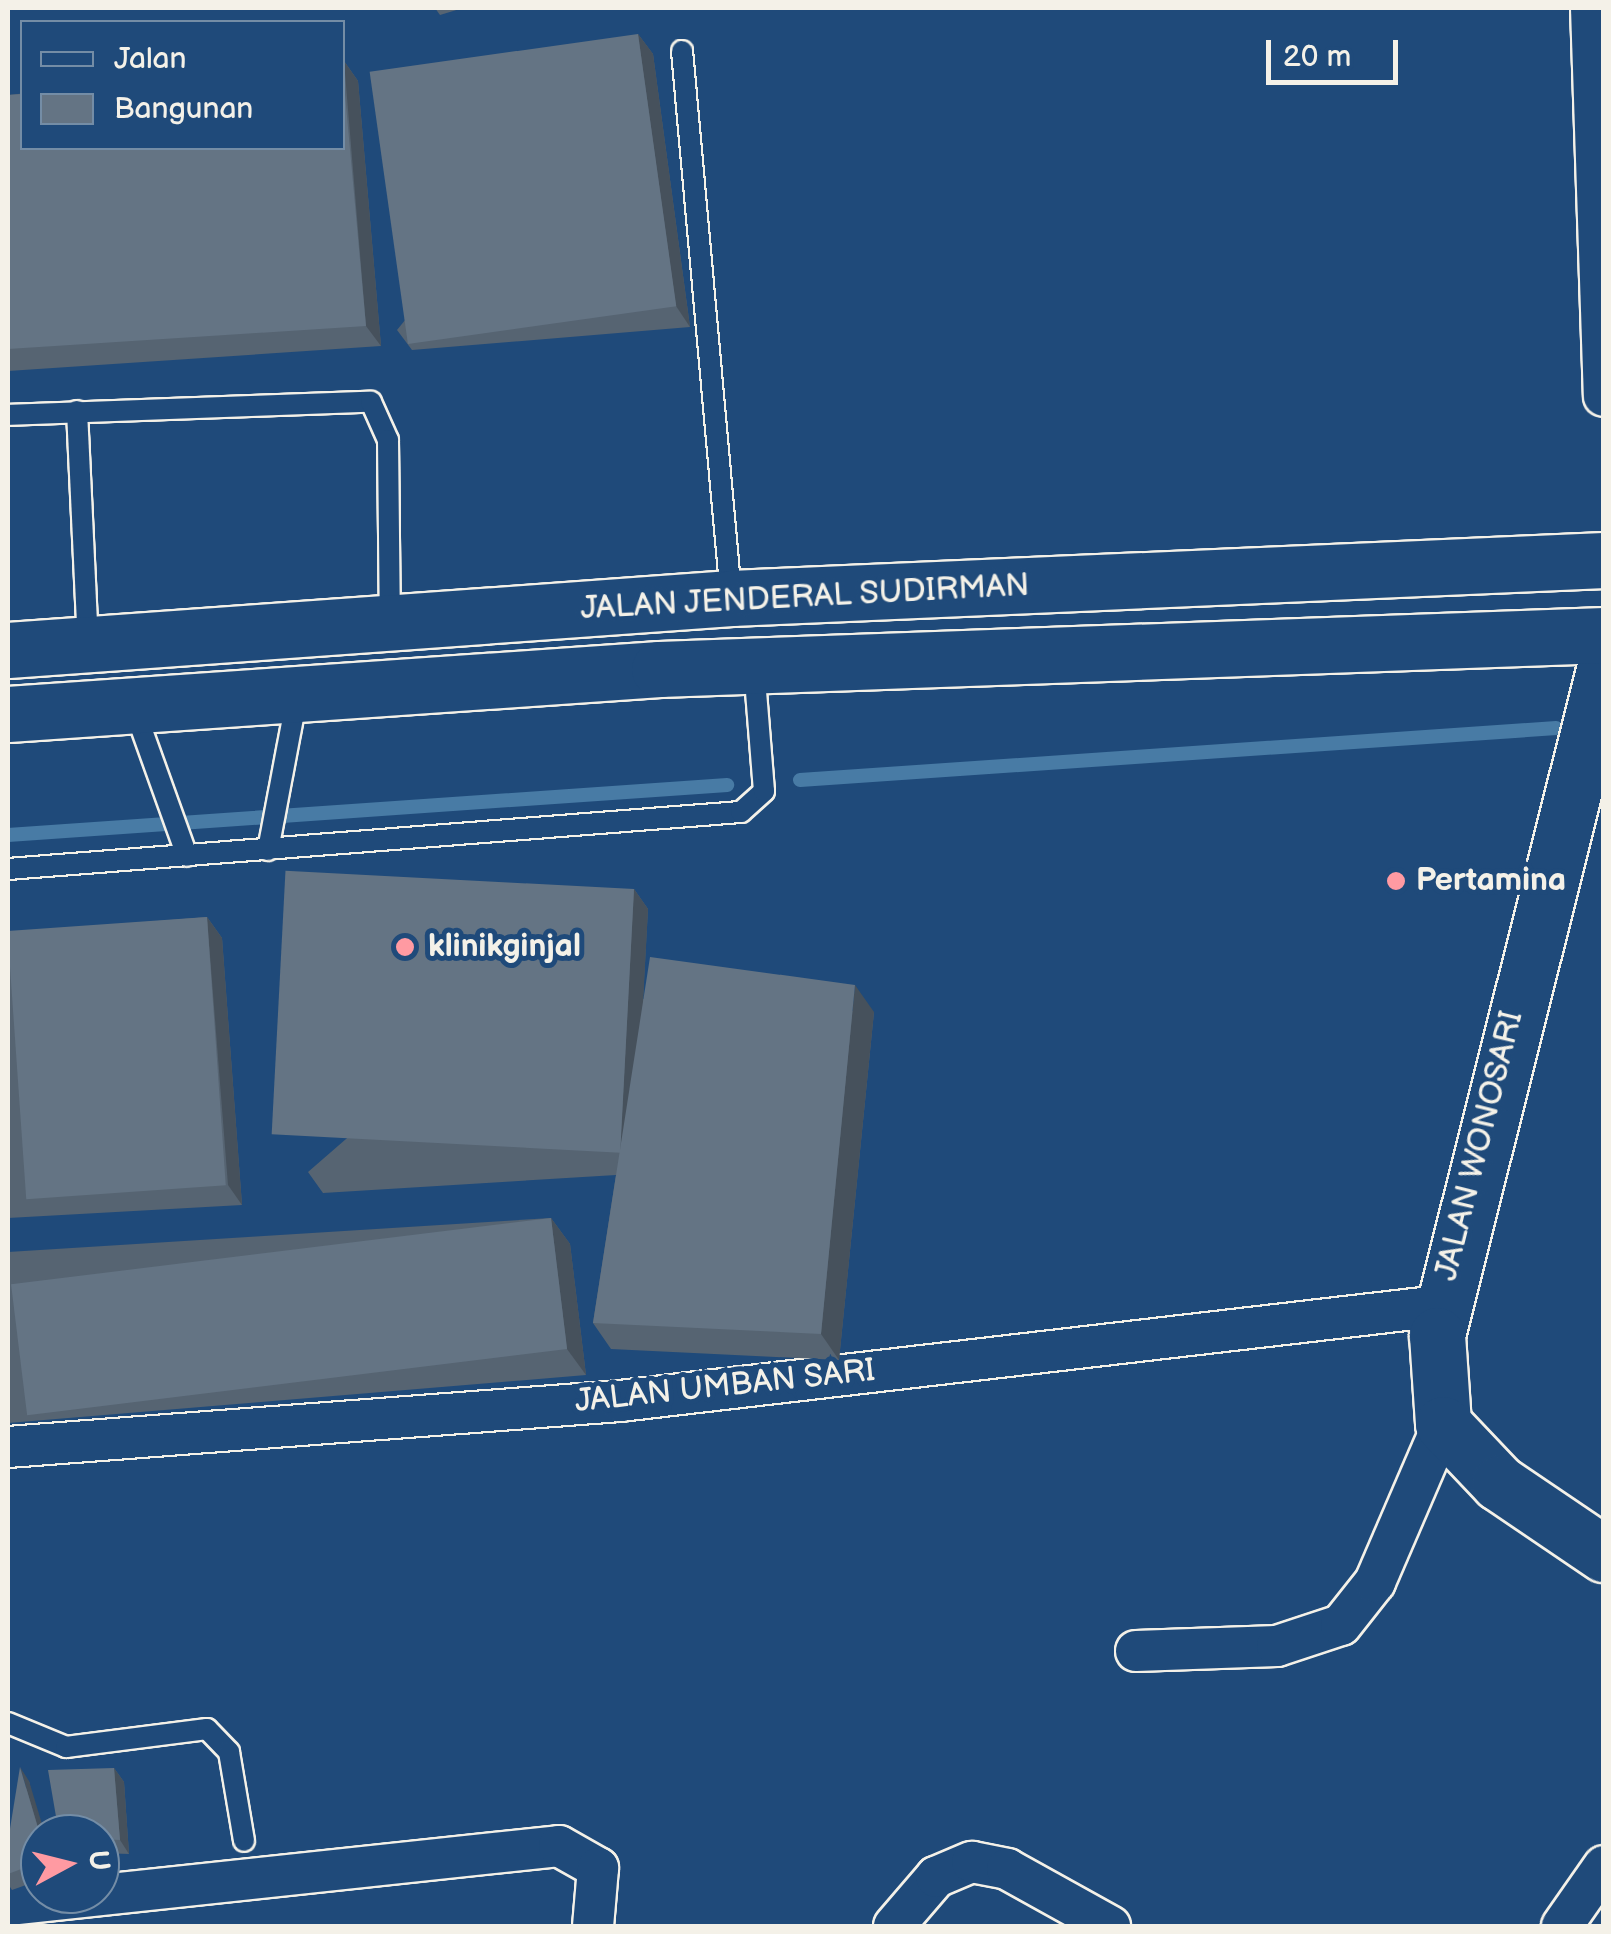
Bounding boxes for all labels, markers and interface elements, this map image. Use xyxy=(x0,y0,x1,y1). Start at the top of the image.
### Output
legend xyxy=(20,20,345,150)
scale bar xyxy=(1271,20,1404,82)
text: 20 m xyxy=(1283,39,1351,75)
text: Jalan xyxy=(114,41,186,77)
text: Bangunan xyxy=(114,91,253,127)
street label: JALAN JENDERAL SUDIRMAN xyxy=(578,567,1032,629)
place label: Pertamina xyxy=(1416,862,1566,900)
marker: Pertamina xyxy=(1385,870,1407,892)
place label: klinikginjal xyxy=(428,928,581,966)
marker: klinikginjal xyxy=(392,934,418,960)
street label: JALAN WONOSARI xyxy=(1428,1007,1532,1285)
street label: JALAN UMBAN SARI xyxy=(573,1352,877,1422)
north arrow xyxy=(20,1814,120,1914)
text: U xyxy=(81,1849,116,1872)

